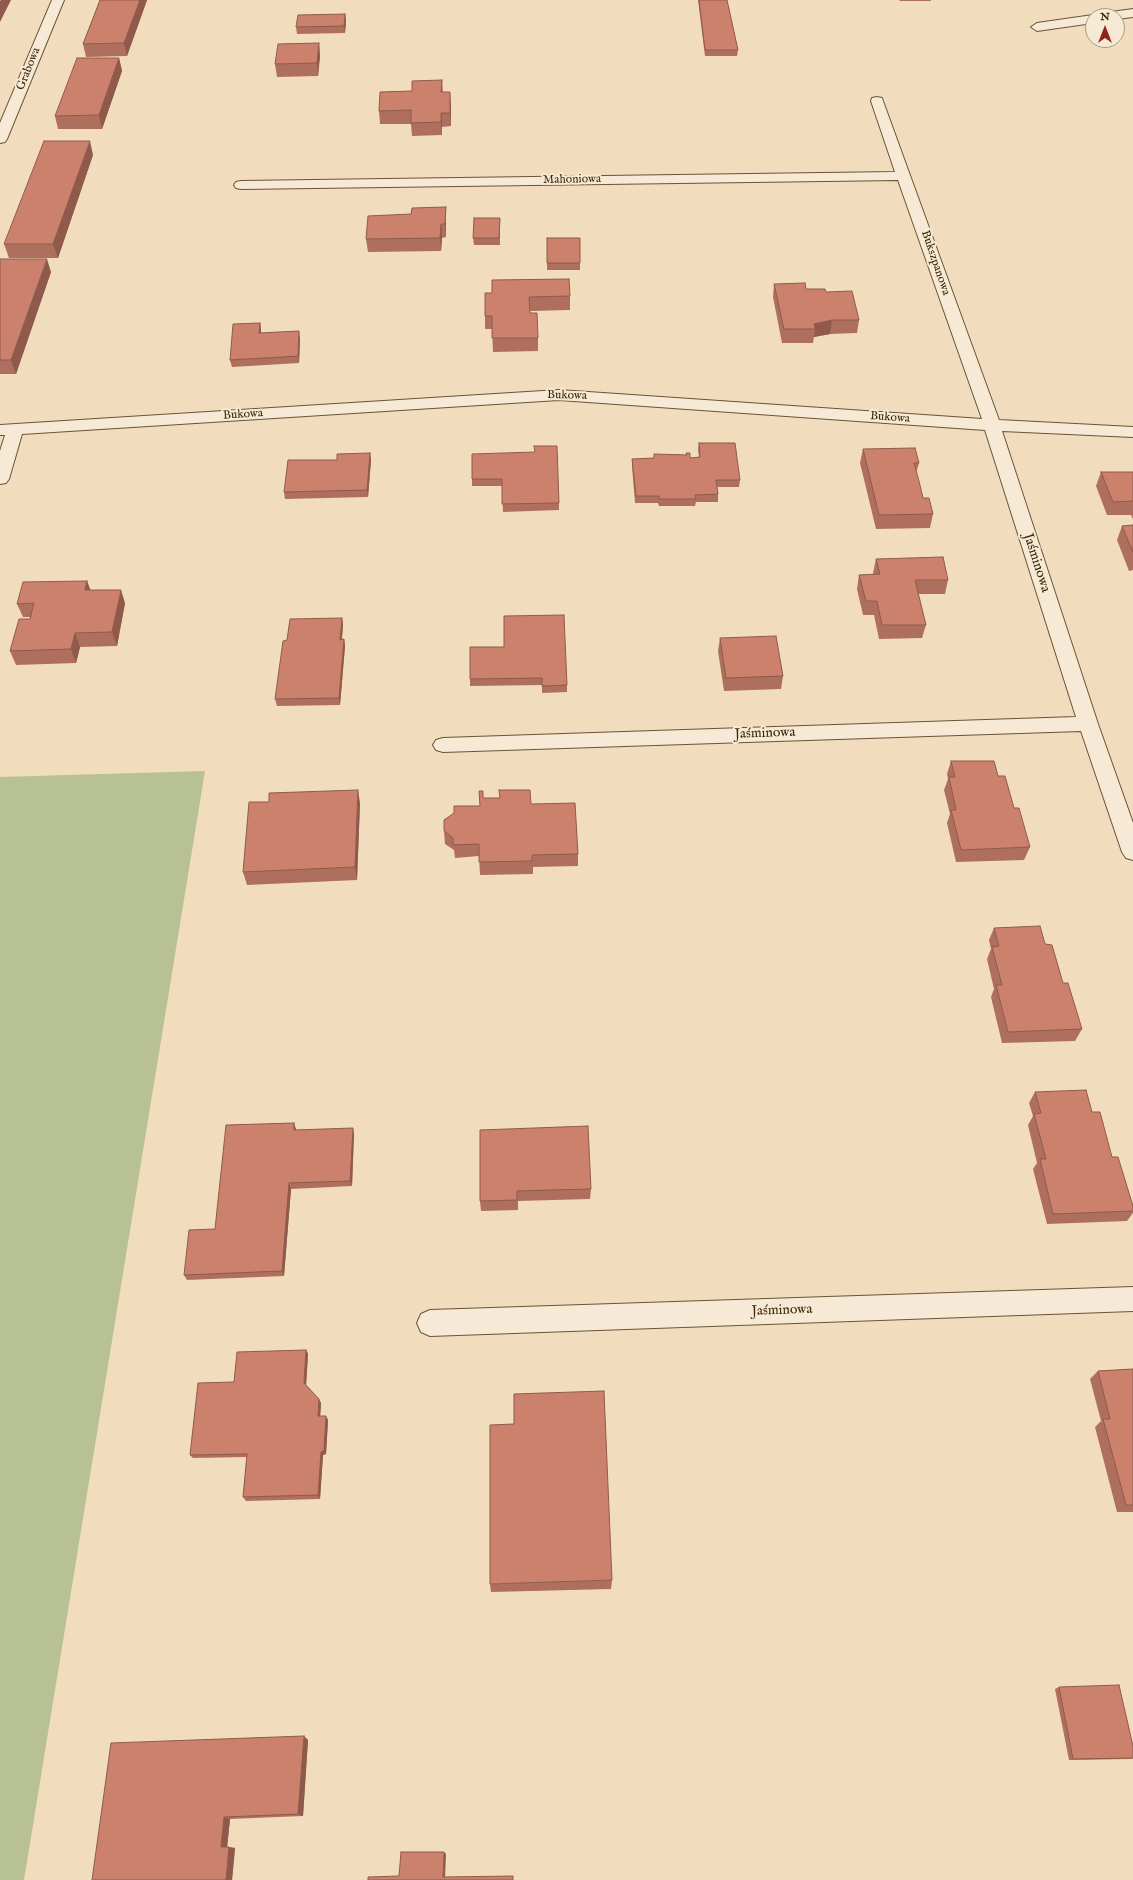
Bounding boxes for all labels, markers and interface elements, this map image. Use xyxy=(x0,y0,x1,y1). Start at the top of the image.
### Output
north arrow xyxy=(1085,8,1125,48)
text: N xyxy=(1100,10,1110,24)
street label: Grabowa xyxy=(14,45,44,93)
street label: Mahoniowa xyxy=(543,172,601,188)
street label: Bukszpanowa xyxy=(917,229,953,297)
street label: Bukowa xyxy=(547,388,587,404)
street label: Bukowa xyxy=(223,406,263,424)
street label: Bukowa xyxy=(870,409,910,427)
street label: Jaśminowa xyxy=(1019,531,1053,595)
street label: Jaśminowa xyxy=(734,725,796,743)
street label: Jaśminowa xyxy=(751,1302,813,1320)

